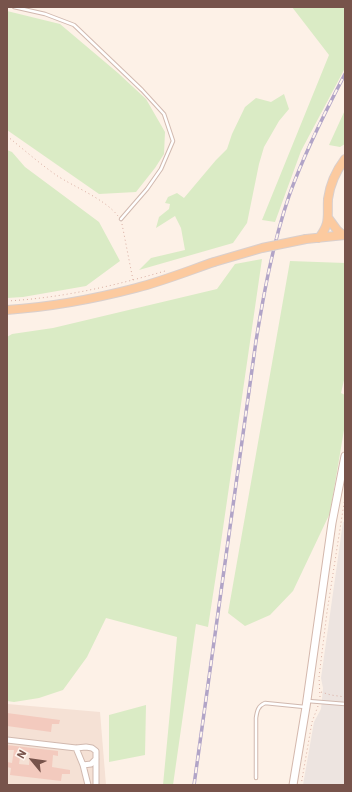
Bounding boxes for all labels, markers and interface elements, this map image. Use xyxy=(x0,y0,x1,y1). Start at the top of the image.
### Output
north arrow xyxy=(12,740,52,780)
text: N xyxy=(13,747,30,761)

